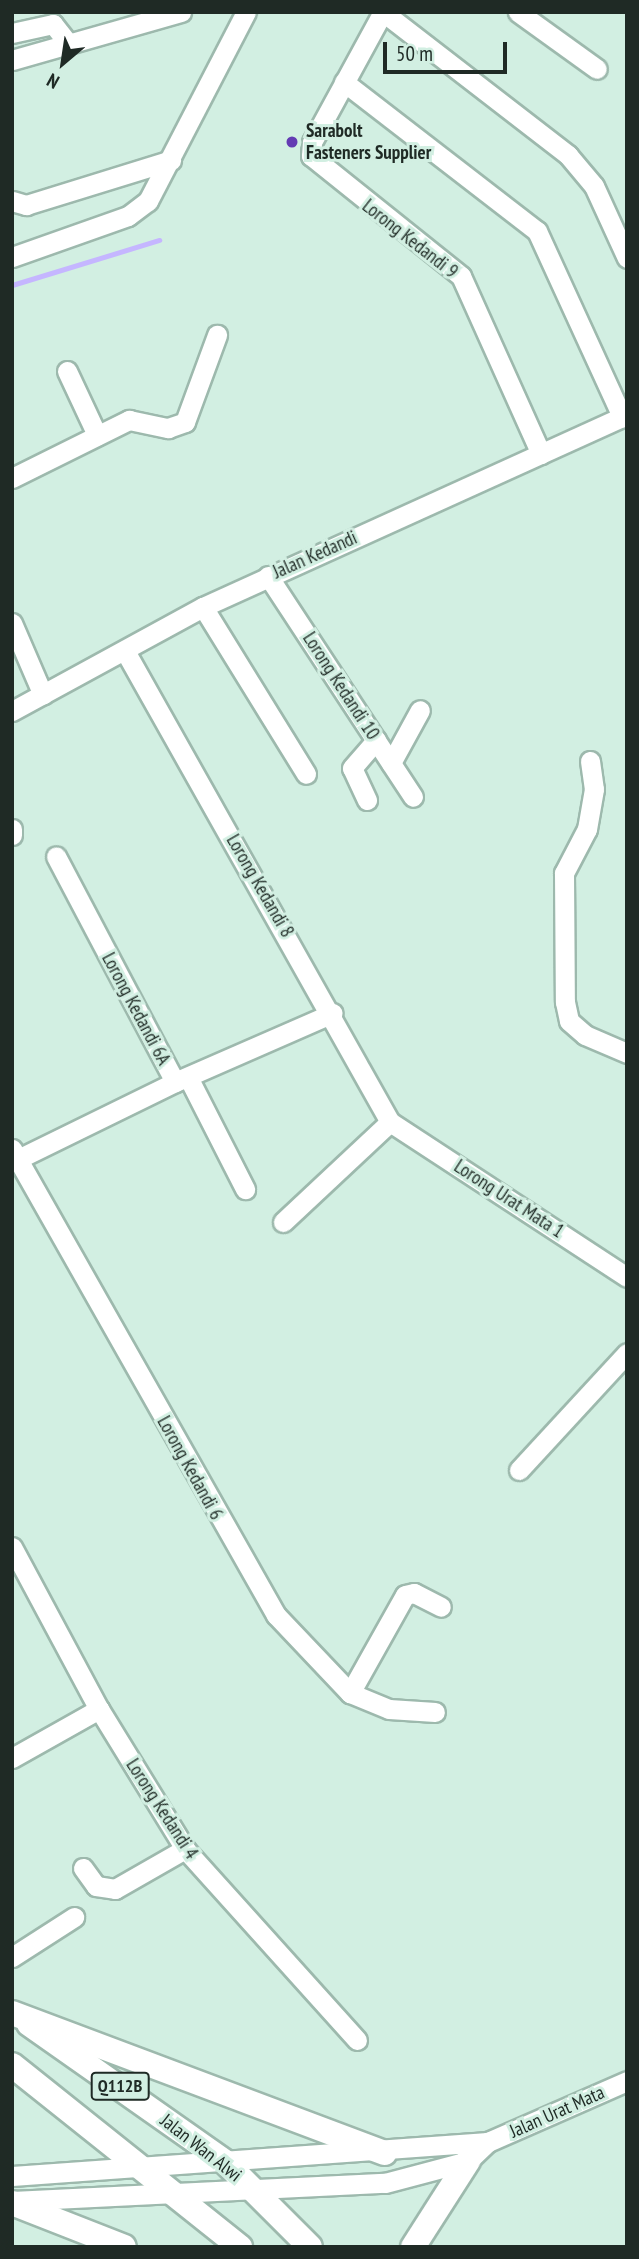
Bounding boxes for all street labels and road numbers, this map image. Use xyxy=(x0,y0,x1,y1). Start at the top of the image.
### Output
street label: Lorong Kedandi 9 xyxy=(358,195,462,283)
street label: Jalan Kedandi xyxy=(269,526,361,584)
street label: Lorong Kedandi 10 xyxy=(298,628,384,744)
street label: Lorong Kedandi 8 xyxy=(221,831,299,941)
street label: Lorong Kedandi 6A xyxy=(97,949,175,1069)
street label: Lorong Urat Mata 1 xyxy=(450,1155,568,1243)
street label: Lorong Kedandi 6 xyxy=(152,1412,228,1524)
street label: Lorong Kedandi 4 xyxy=(121,1755,203,1863)
road number: Q112B xyxy=(90,2072,150,2100)
street label: Jalan Urat Mata xyxy=(506,2081,608,2143)
street label: Jalan Wan Alwi xyxy=(156,2109,246,2187)

